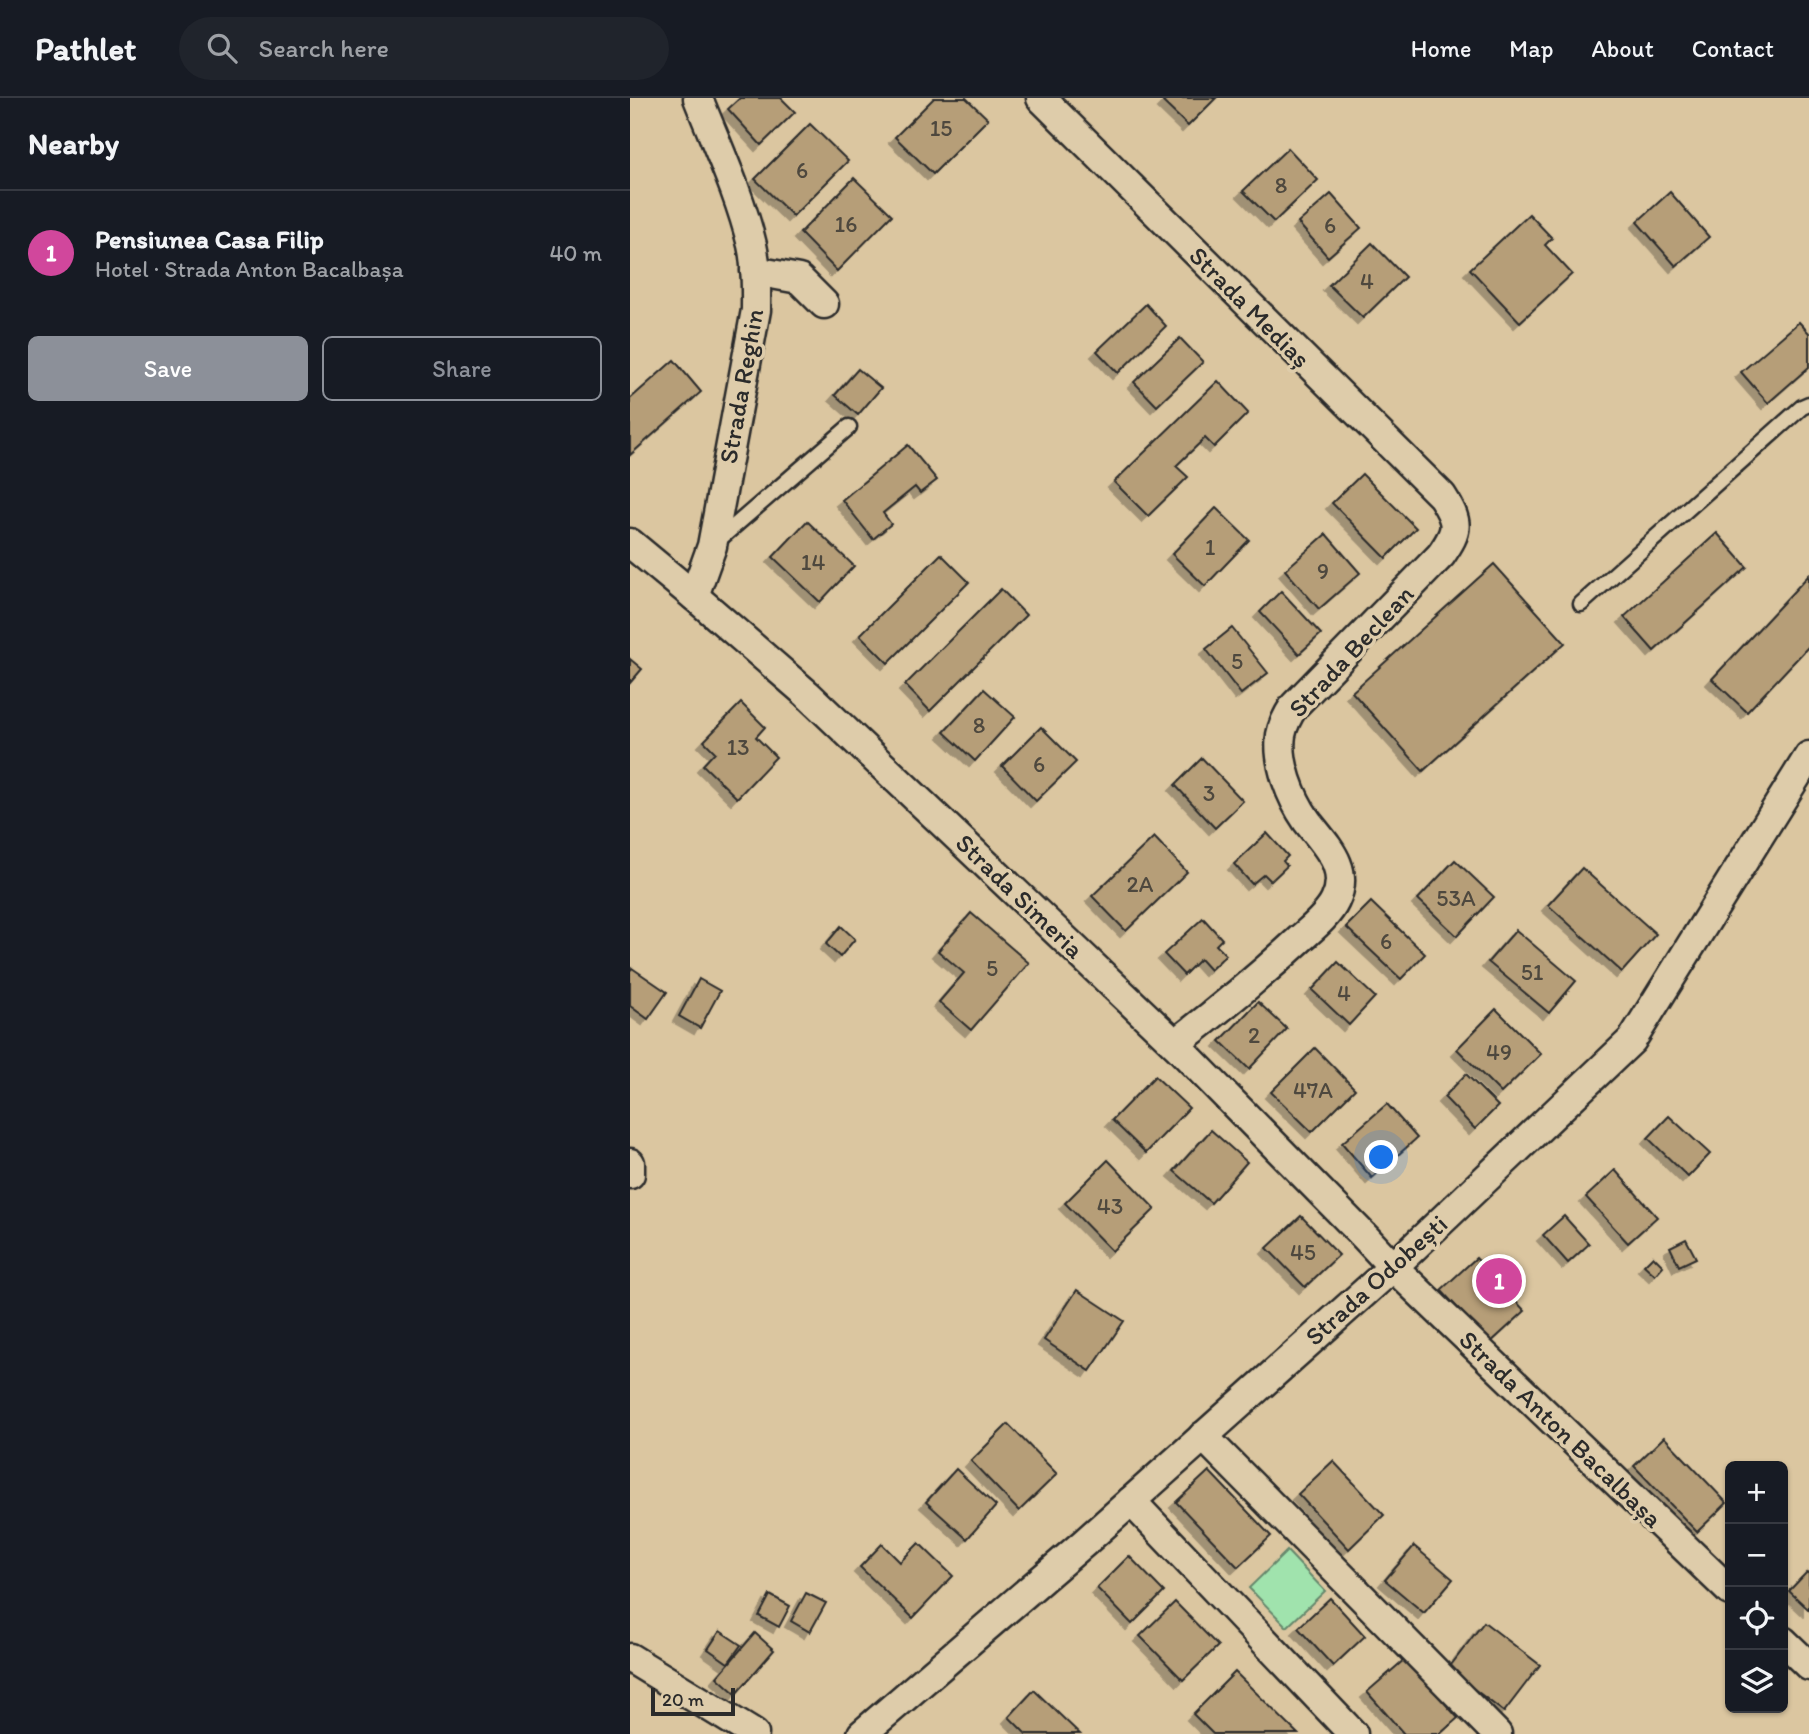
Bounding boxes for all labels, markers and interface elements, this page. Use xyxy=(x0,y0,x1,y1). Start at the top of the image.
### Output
search box xyxy=(179,17,669,80)
text: Pathlet xyxy=(35,29,137,68)
icon: search xyxy=(203,29,241,67)
text: Search here xyxy=(259,32,389,64)
text: Home xyxy=(1411,34,1471,63)
text: Map xyxy=(1509,34,1553,63)
text: About xyxy=(1591,34,1654,63)
text: Contact xyxy=(1692,34,1774,63)
house number: 15 xyxy=(930,114,952,142)
text: Nearby xyxy=(28,125,119,162)
house number: 6 xyxy=(796,156,808,184)
house number: 8 xyxy=(1275,171,1287,199)
house number: 16 xyxy=(835,210,857,238)
house number: 6 xyxy=(1324,211,1336,239)
text: Pensiunea Casa Filip xyxy=(95,223,324,255)
text: 1 xyxy=(46,239,56,267)
text: 40 m xyxy=(549,239,602,267)
street label: Strada Mediaș xyxy=(1183,240,1317,374)
text: Hotel · Strada Anton Bacalbașa xyxy=(95,255,404,283)
house number: 4 xyxy=(1360,267,1374,295)
street label: Strada Reghin xyxy=(712,306,770,466)
button: Save xyxy=(28,336,308,401)
button: Share xyxy=(322,336,602,401)
house number: 1 xyxy=(1205,533,1216,561)
house number: 14 xyxy=(801,548,825,576)
house number: 9 xyxy=(1317,557,1329,585)
street label: Strada Beclean xyxy=(1282,578,1421,724)
house number: 5 xyxy=(1231,647,1243,675)
house number: 8 xyxy=(973,711,985,739)
house number: 13 xyxy=(726,733,750,761)
house number: 6 xyxy=(1033,750,1045,778)
house number: 3 xyxy=(1203,779,1215,807)
street label: Strada Simeria xyxy=(949,827,1091,965)
house number: 2A xyxy=(1127,870,1154,898)
house number: 53A xyxy=(1436,884,1476,912)
house number: 6 xyxy=(1380,927,1392,955)
house number: 5 xyxy=(986,954,998,982)
house number: 51 xyxy=(1521,958,1544,986)
house number: 4 xyxy=(1337,979,1351,1007)
house number: 2 xyxy=(1248,1021,1260,1049)
house number: 49 xyxy=(1486,1038,1512,1066)
house number: 47A xyxy=(1293,1076,1333,1104)
your location xyxy=(1364,1140,1398,1174)
house number: 43 xyxy=(1097,1192,1123,1220)
street label: Strada Odobești xyxy=(1298,1208,1454,1352)
house number: 45 xyxy=(1290,1238,1316,1266)
pin: 1 xyxy=(1476,1255,1522,1307)
street label: Strada Anton Bacalbașa xyxy=(1453,1324,1670,1535)
map controls xyxy=(1725,1461,1788,1713)
button: + xyxy=(1725,1461,1788,1524)
button: − xyxy=(1725,1524,1788,1587)
button: locate xyxy=(1725,1587,1788,1650)
button: layers xyxy=(1725,1650,1788,1713)
scale bar xyxy=(651,1685,735,1717)
text: 20 m xyxy=(662,1688,704,1711)

